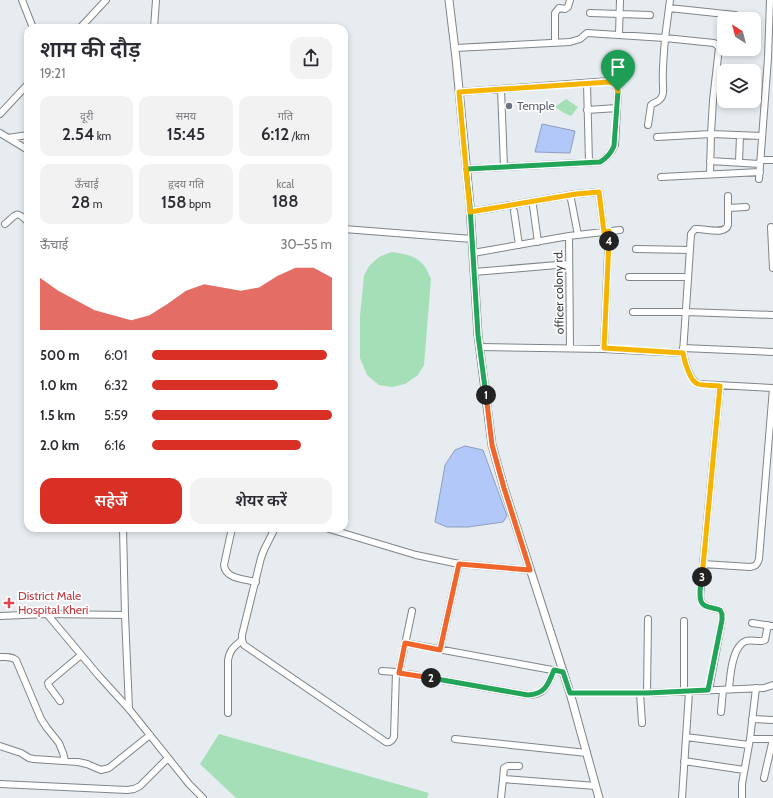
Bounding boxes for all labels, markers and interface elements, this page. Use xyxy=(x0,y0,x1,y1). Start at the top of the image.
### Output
north arrow xyxy=(717,12,761,56)
map controls xyxy=(717,12,761,108)
text: शाम की दौड़ xyxy=(40,36,140,63)
button: share xyxy=(290,37,332,79)
pin xyxy=(601,50,635,91)
icon: arrive xyxy=(607,56,629,78)
button: layers xyxy=(717,64,761,108)
text: 19:21 xyxy=(40,65,65,81)
place label: Temple xyxy=(517,98,555,113)
marker: Temple xyxy=(504,101,514,111)
text: दूरी xyxy=(80,109,93,123)
text: समय xyxy=(176,109,196,123)
text: गति xyxy=(278,109,293,123)
text: 2.54 xyxy=(62,124,94,144)
text: 15:45 xyxy=(167,124,205,144)
text: 6:12 xyxy=(261,124,289,144)
text: km xyxy=(94,129,111,143)
text: /km xyxy=(289,129,310,143)
text: ऊँचाई xyxy=(75,177,99,191)
text: हृदय गति xyxy=(168,177,204,191)
text: kcal xyxy=(277,177,294,191)
text: 188 xyxy=(272,191,299,211)
text: 28 xyxy=(71,192,90,212)
text: 158 xyxy=(161,192,187,212)
text: m xyxy=(90,197,102,211)
text: bpm xyxy=(187,197,211,211)
pin: 4 xyxy=(599,231,619,251)
text: 4 xyxy=(606,234,612,248)
text: ऊँचाई xyxy=(40,236,68,252)
text: 30–55 m xyxy=(280,236,332,252)
street label: officer colony rd. xyxy=(550,250,567,334)
text: 500 m xyxy=(40,347,80,363)
text: 6:01 xyxy=(104,347,127,363)
text: 1.0 km xyxy=(40,377,77,393)
text: 6:32 xyxy=(104,377,128,393)
pin: 1 xyxy=(476,385,496,405)
text: 1 xyxy=(484,388,488,402)
text: 1.5 km xyxy=(40,407,75,423)
text: 5:59 xyxy=(104,407,128,423)
text: 2.0 km xyxy=(40,437,79,453)
text: 6:16 xyxy=(104,437,126,453)
button: सहेजें xyxy=(40,478,182,524)
button: शेयर करें xyxy=(190,478,332,524)
pin: 3 xyxy=(692,567,712,587)
text: 3 xyxy=(699,570,705,584)
place label: District Male Hospital Kheri xyxy=(18,588,88,617)
marker: District Male Hospital Kheri xyxy=(3,597,15,609)
pin: 2 xyxy=(421,668,441,688)
text: 2 xyxy=(428,671,434,685)

